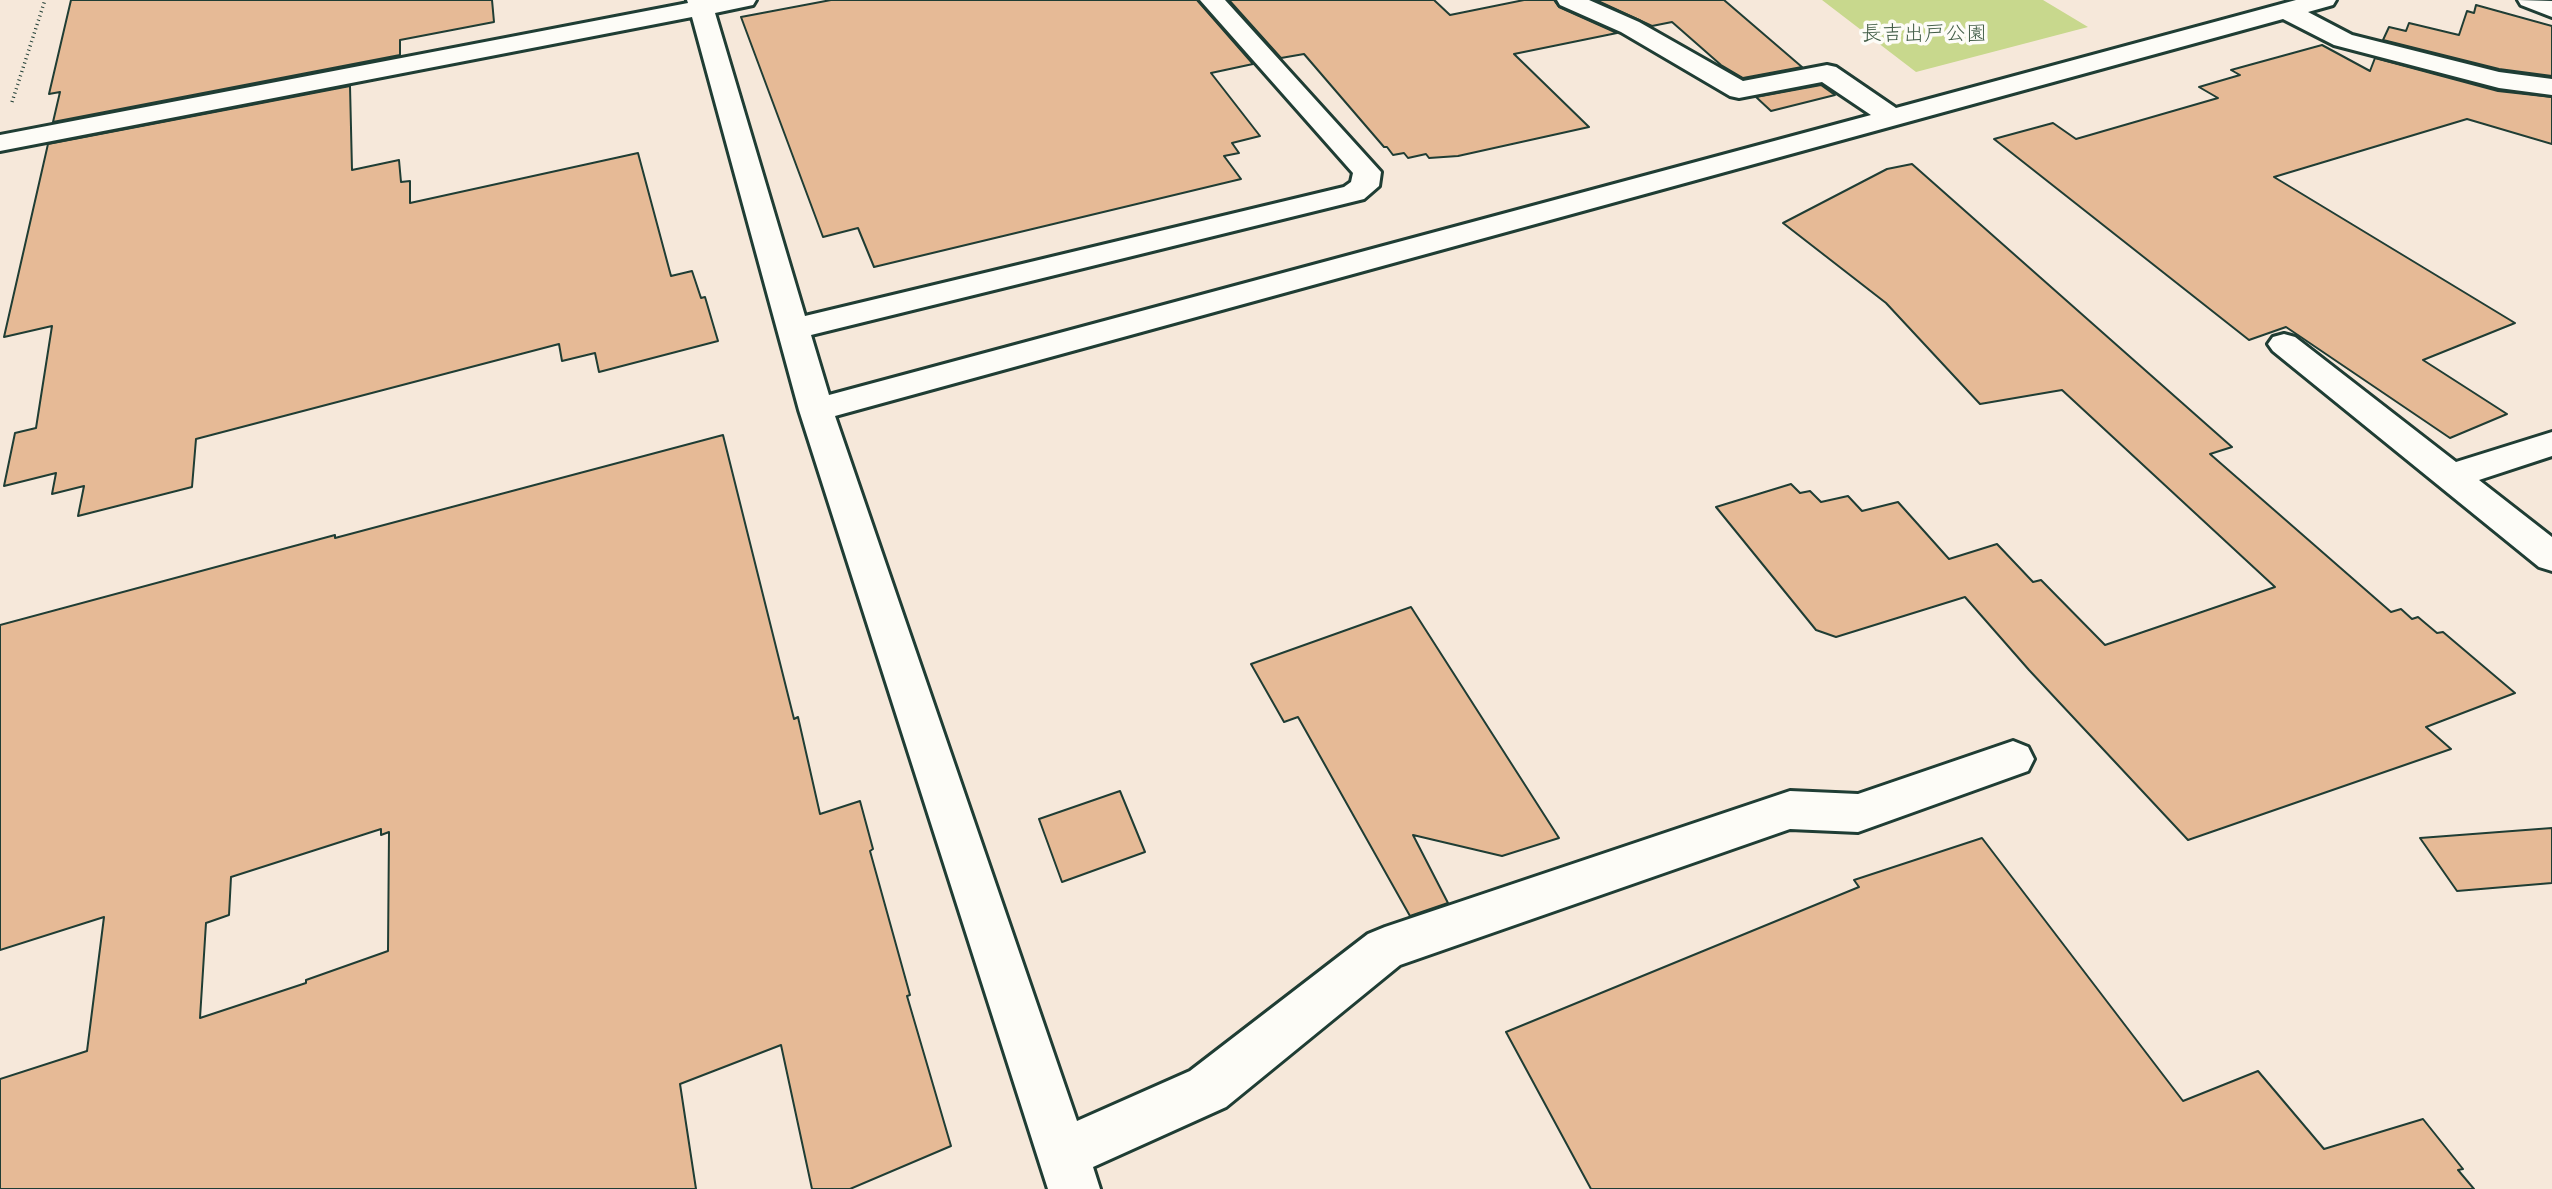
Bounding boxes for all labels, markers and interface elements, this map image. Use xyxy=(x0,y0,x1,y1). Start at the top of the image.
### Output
park label: 長吉出戸公園 xyxy=(1861,21,1987,47)

